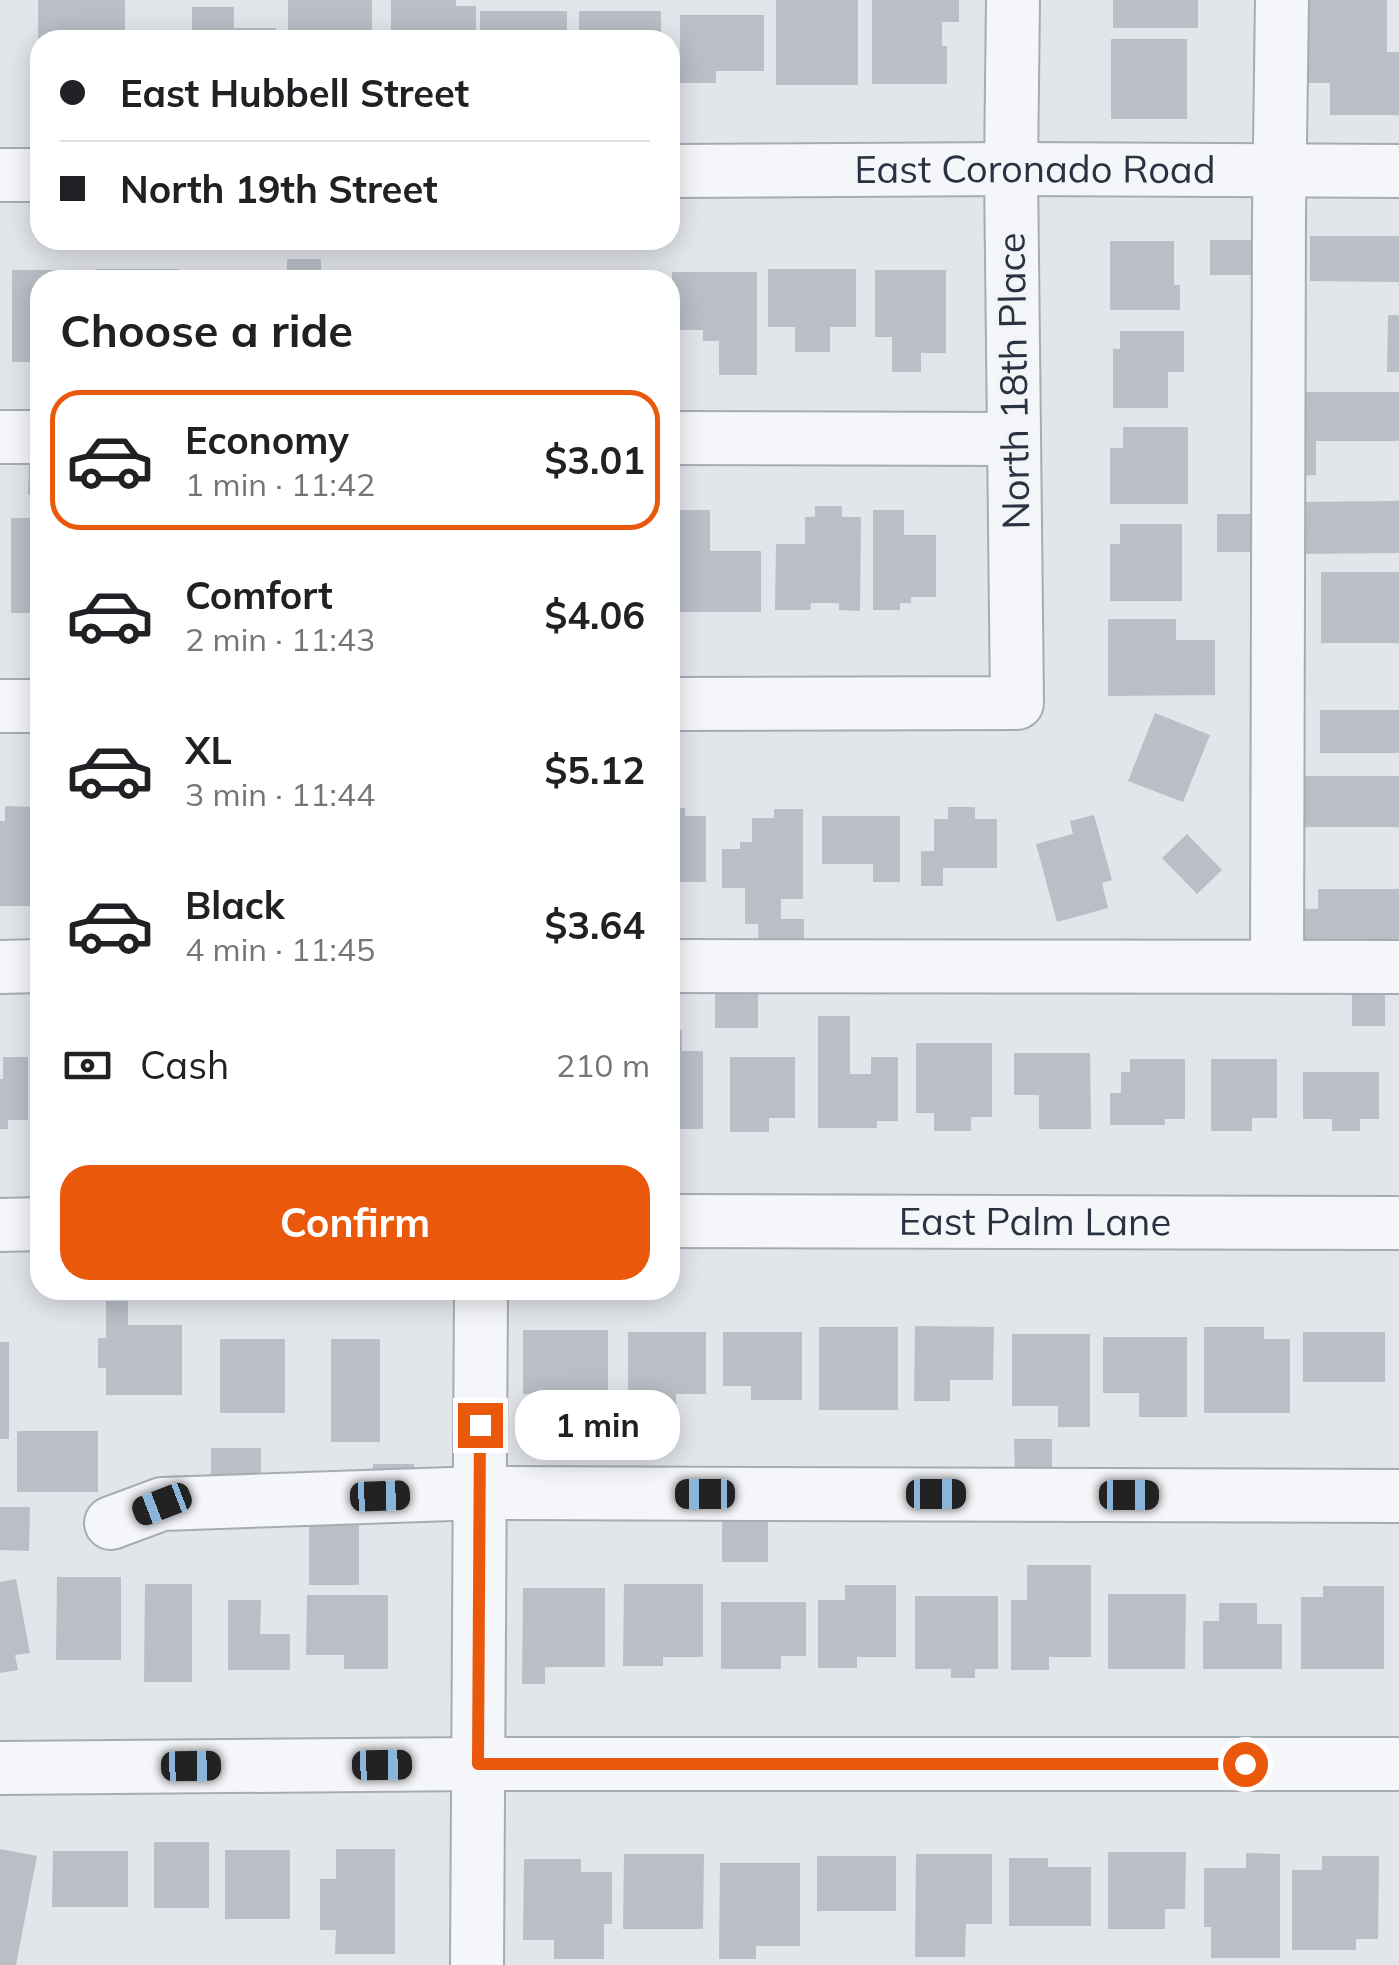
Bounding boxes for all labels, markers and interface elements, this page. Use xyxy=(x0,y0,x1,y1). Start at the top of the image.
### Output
text: East Hubbell Street xyxy=(120,69,469,117)
street label: East Coronado Road xyxy=(854,144,1216,193)
text: North 19th Street xyxy=(120,165,438,213)
street label: North 18th Place xyxy=(986,232,1040,530)
text: Choose a ride xyxy=(60,302,353,358)
icon: car xyxy=(65,415,155,505)
text: Economy xyxy=(185,416,349,464)
text: $3.01 xyxy=(544,436,645,484)
text: 1 min · 11:42 xyxy=(185,464,375,504)
icon: car xyxy=(65,570,155,660)
text: Comfort xyxy=(185,571,333,619)
text: $4.06 xyxy=(544,591,645,639)
text: 2 min · 11:43 xyxy=(185,619,375,659)
icon: car xyxy=(65,725,155,815)
text: XL xyxy=(185,726,232,774)
text: $5.12 xyxy=(544,746,645,794)
text: 3 min · 11:44 xyxy=(185,774,375,814)
icon: car xyxy=(65,880,155,970)
text: Black xyxy=(185,881,285,929)
text: $3.64 xyxy=(544,901,645,949)
text: 4 min · 11:45 xyxy=(185,929,375,969)
icon: cash xyxy=(60,1038,115,1093)
text: Cash xyxy=(140,1041,229,1089)
text: 210 m xyxy=(556,1045,650,1085)
button: Confirm xyxy=(60,1165,650,1280)
street label: East Palm Lane xyxy=(899,1197,1171,1245)
callout: 1 min xyxy=(515,1390,680,1460)
route end xyxy=(458,1403,503,1448)
text: 1 min xyxy=(555,1405,640,1445)
car xyxy=(129,1479,195,1529)
car xyxy=(675,1479,735,1509)
car xyxy=(906,1479,966,1509)
car xyxy=(349,1480,411,1512)
car xyxy=(1099,1480,1159,1510)
route start xyxy=(1223,1742,1268,1787)
car xyxy=(352,1749,412,1781)
car xyxy=(161,1750,221,1782)

